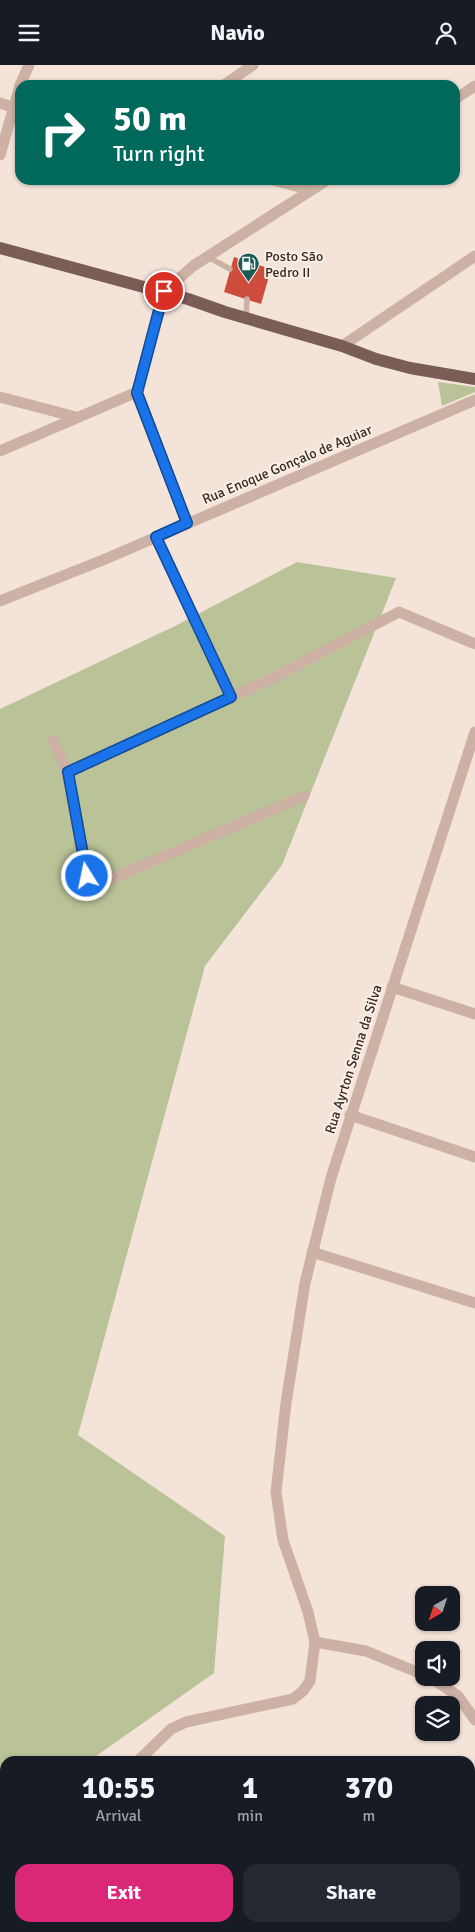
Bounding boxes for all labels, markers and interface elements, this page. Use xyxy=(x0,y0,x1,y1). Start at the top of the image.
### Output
icon: menu xyxy=(15,19,43,47)
text: Navio xyxy=(210,19,265,46)
icon: person xyxy=(432,19,460,47)
text: 50 m xyxy=(113,97,187,140)
icon: right xyxy=(30,100,95,165)
text: Turn right xyxy=(113,140,205,167)
place label: Posto São Pedro II xyxy=(265,248,323,281)
fuel station icon: Posto São Pedro II xyxy=(237,252,261,283)
pin xyxy=(143,270,185,312)
icon: arrive xyxy=(150,277,178,305)
street label: Rua Enoque Gonçalo de Aguiar xyxy=(200,421,375,508)
position arrow xyxy=(60,849,112,901)
street label: Rua Ayrton Senna da Silva xyxy=(321,982,386,1136)
north arrow xyxy=(415,1586,460,1631)
map controls xyxy=(415,1586,460,1741)
button: sound xyxy=(415,1641,460,1686)
button: layers xyxy=(415,1696,460,1741)
text: 10:55 xyxy=(82,1770,155,1807)
text: 1 xyxy=(242,1770,258,1807)
text: 370 xyxy=(345,1770,393,1807)
text: Arrival xyxy=(95,1806,142,1826)
text: min xyxy=(237,1806,263,1826)
text: m xyxy=(363,1806,375,1826)
button: Exit xyxy=(15,1864,233,1922)
button: Share xyxy=(243,1864,460,1922)

